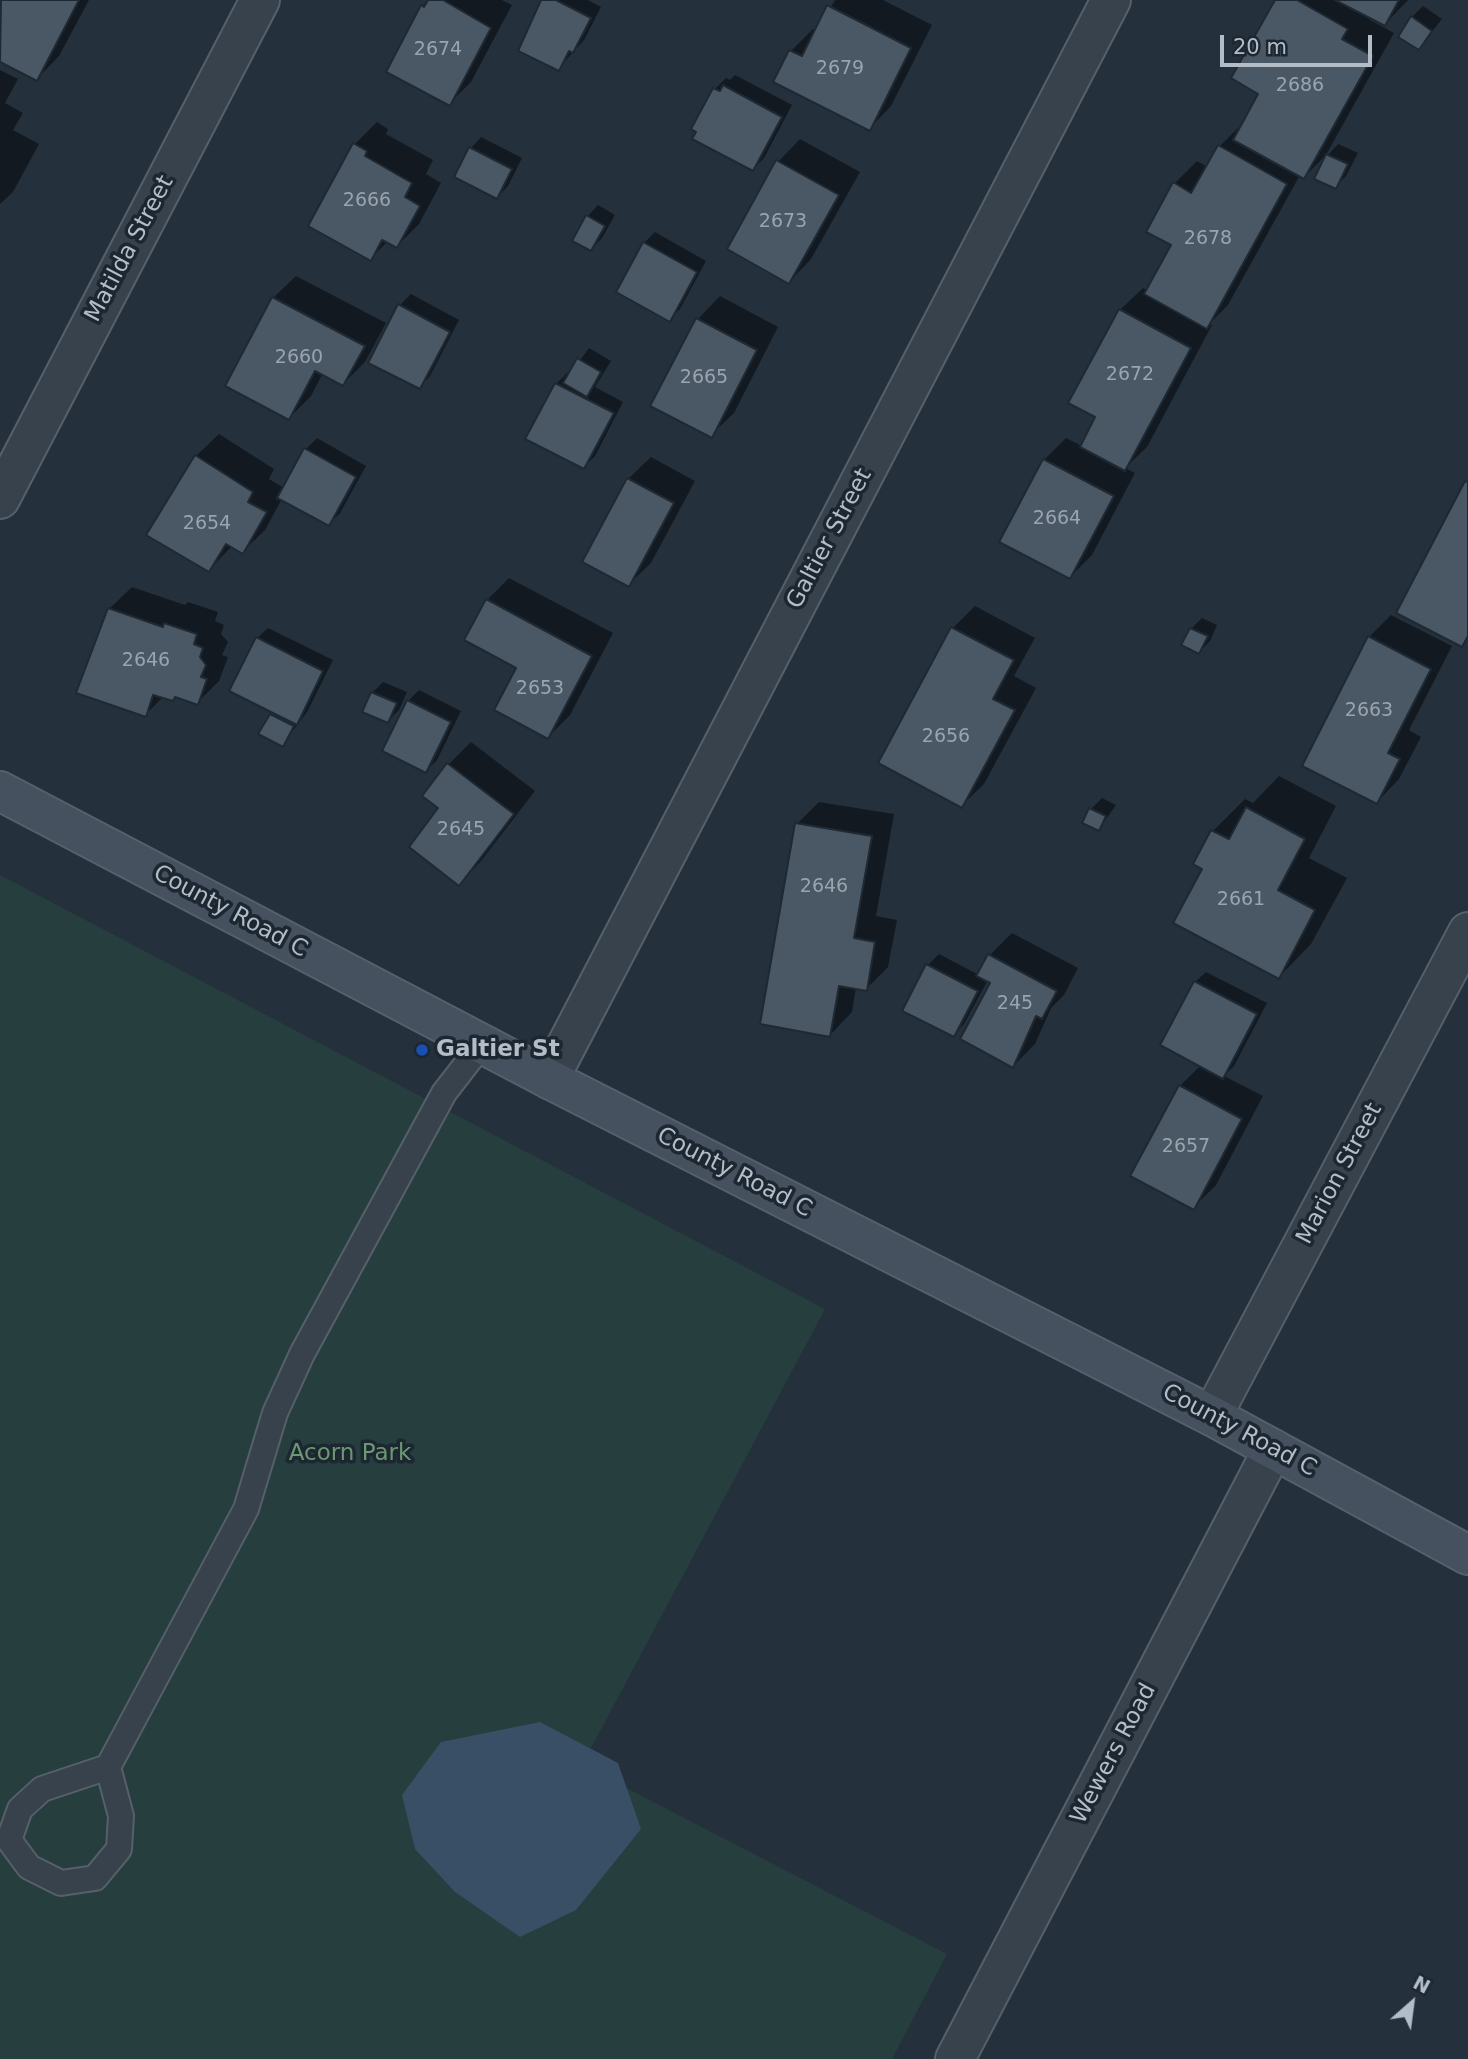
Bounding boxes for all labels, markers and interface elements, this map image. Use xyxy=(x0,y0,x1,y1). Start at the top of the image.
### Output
scale bar xyxy=(1223,21,1375,65)
text: 20 m xyxy=(1233,35,1287,59)
house number: 2674 xyxy=(414,39,462,61)
house number: 2679 xyxy=(816,58,864,80)
house number: 2686 xyxy=(1276,75,1324,97)
street label: Matilda Street xyxy=(80,171,180,327)
house number: 2666 xyxy=(343,190,391,212)
house number: 2673 xyxy=(759,211,807,233)
house number: 2678 xyxy=(1184,228,1232,250)
house number: 2660 xyxy=(275,347,323,369)
house number: 2672 xyxy=(1106,364,1154,386)
house number: 2665 xyxy=(680,367,728,389)
street label: Galtier Street xyxy=(782,464,878,614)
house number: 2664 xyxy=(1033,508,1081,530)
house number: 2654 xyxy=(183,513,231,535)
house number: 2646 xyxy=(122,650,170,672)
house number: 2653 xyxy=(516,678,564,700)
house number: 2663 xyxy=(1345,700,1393,722)
house number: 2656 xyxy=(922,726,970,748)
house number: 2645 xyxy=(437,819,485,841)
street label: County Road C xyxy=(148,860,312,964)
house number: 2646 xyxy=(800,876,848,898)
house number: 2661 xyxy=(1217,889,1265,911)
house number: 245 xyxy=(997,993,1033,1015)
place label: Galtier St xyxy=(436,1036,560,1064)
marker: Galtier St xyxy=(414,1042,430,1058)
street label: Marion Street xyxy=(1291,1099,1389,1249)
street label: County Road C xyxy=(652,1122,816,1224)
house number: 2657 xyxy=(1162,1136,1210,1158)
street label: County Road C xyxy=(1157,1379,1321,1483)
park label: Acorn Park xyxy=(289,1440,411,1468)
street label: Wewers Road xyxy=(1065,1679,1163,1829)
north arrow xyxy=(1377,1968,1447,2038)
text: N xyxy=(1410,1971,1434,1998)

